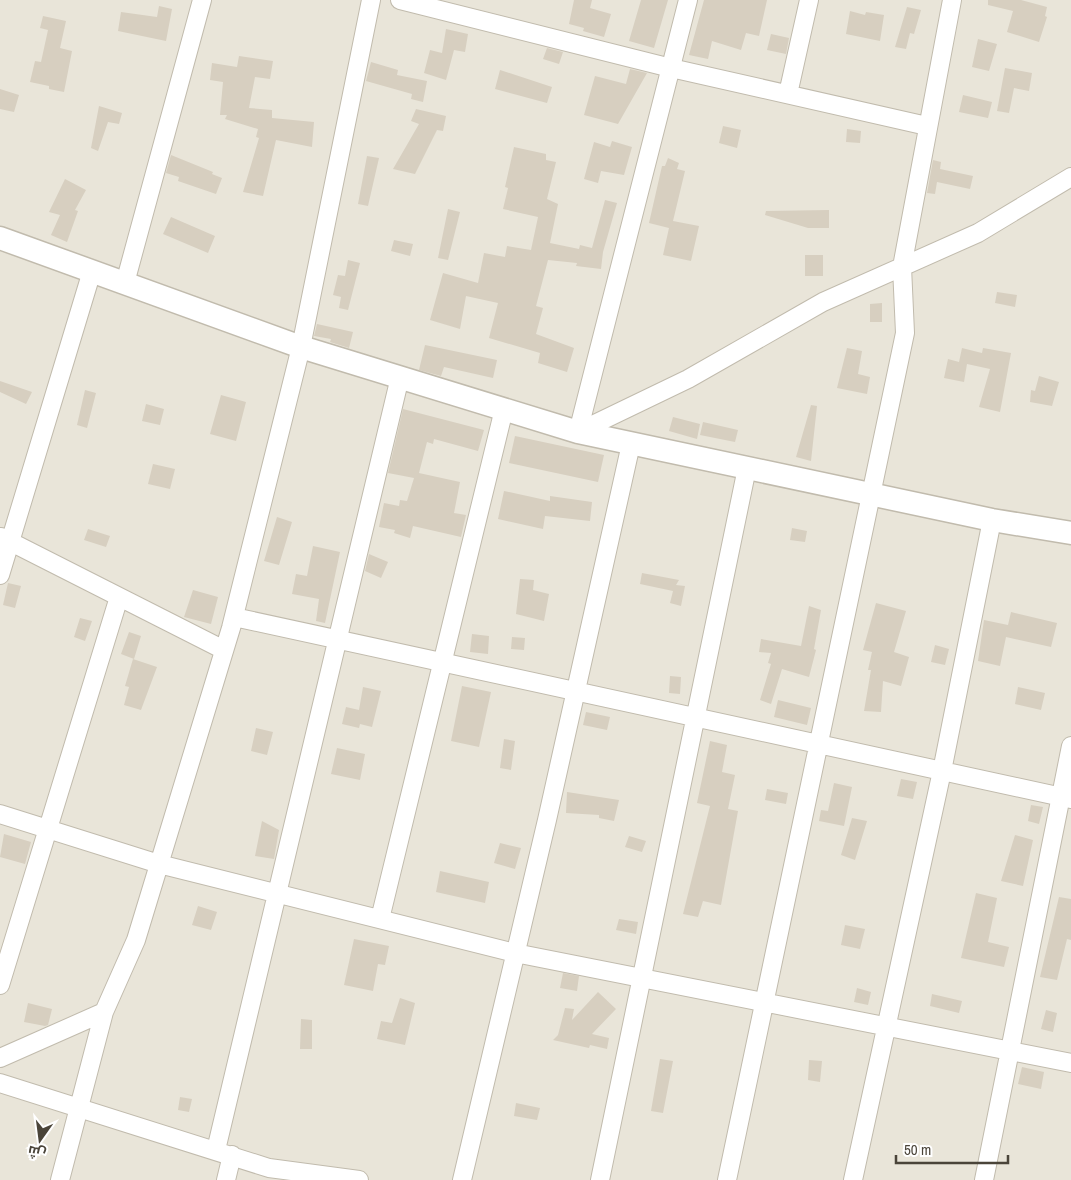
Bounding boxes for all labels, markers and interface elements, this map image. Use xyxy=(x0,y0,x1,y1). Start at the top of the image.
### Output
north arrow xyxy=(15,1115,65,1165)
scale bar xyxy=(896,1132,1008,1164)
text: 50 m xyxy=(904,1139,931,1160)
text: ش xyxy=(26,1142,48,1164)

